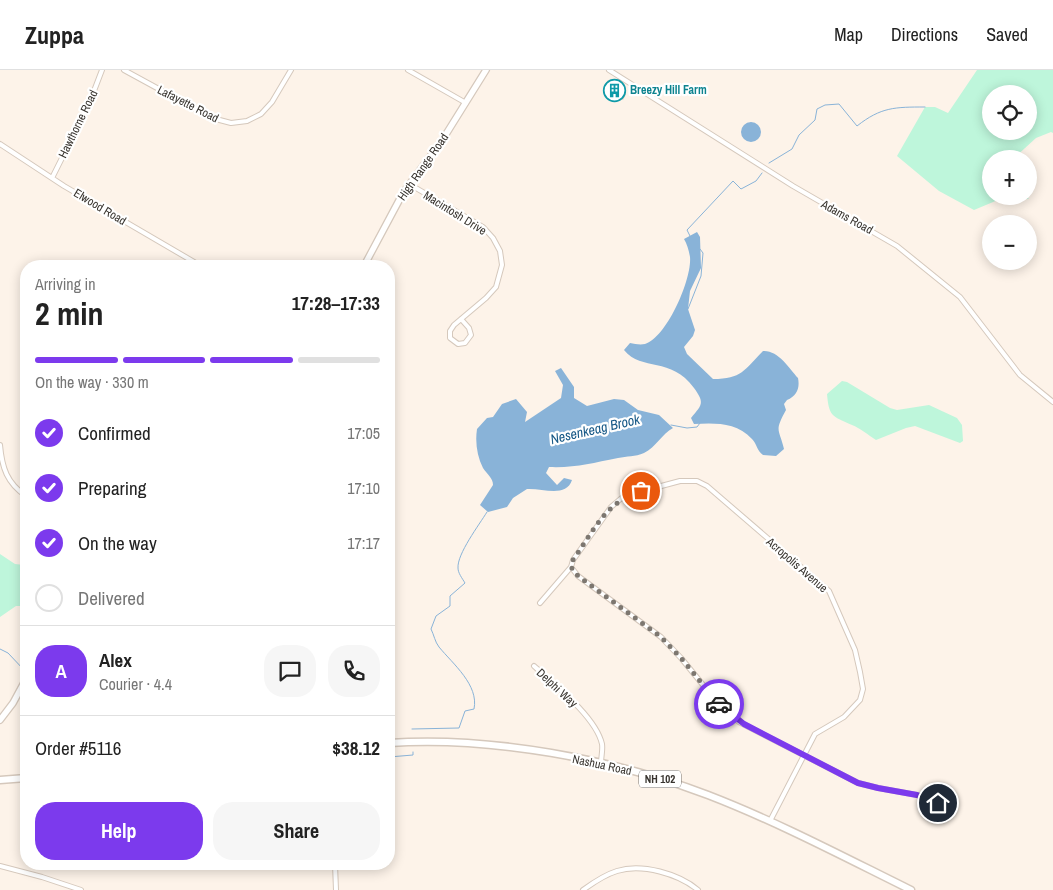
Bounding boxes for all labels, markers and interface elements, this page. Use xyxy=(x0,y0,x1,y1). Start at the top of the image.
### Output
text: Zuppa xyxy=(25,19,84,51)
text: Map xyxy=(834,22,863,47)
text: Directions xyxy=(891,22,958,47)
text: Saved xyxy=(986,22,1028,47)
building icon: Breezy Hill Farm xyxy=(602,78,626,102)
street label: Lafayette Road xyxy=(155,82,221,126)
place label: Breezy Hill Farm xyxy=(630,82,707,98)
map controls xyxy=(982,85,1037,270)
button: locate xyxy=(982,85,1037,140)
street label: Hawthorne Road xyxy=(55,87,101,161)
street label: High Range Road xyxy=(394,130,452,204)
button: + xyxy=(982,150,1037,205)
street label: Elwood Road xyxy=(71,185,129,229)
street label: Macintosh Drive xyxy=(420,187,490,239)
street label: Adams Road xyxy=(817,196,876,238)
button: − xyxy=(982,215,1037,270)
text: Arriving in xyxy=(35,273,96,295)
text: 17:28–17:33 xyxy=(292,290,380,316)
text: 2 min xyxy=(35,292,104,335)
text: On the way · 330 m xyxy=(35,371,149,393)
water label: Nesenkeag Brook xyxy=(549,410,643,448)
icon: check xyxy=(35,419,63,447)
text: Confirmed xyxy=(78,420,151,446)
text: 17:05 xyxy=(347,422,380,444)
pin xyxy=(620,470,662,512)
icon: check xyxy=(35,474,63,502)
text: Preparing xyxy=(78,475,146,501)
text: 17:10 xyxy=(347,477,380,499)
icon: bag xyxy=(627,477,655,505)
icon: check xyxy=(35,529,63,557)
text: On the way xyxy=(78,530,157,556)
text: 17:17 xyxy=(347,532,380,554)
street label: Acropolis Avenue xyxy=(762,533,831,596)
text: Delivered xyxy=(78,585,145,611)
button: chat xyxy=(264,645,316,697)
button: phone xyxy=(328,645,380,697)
text: Alex xyxy=(99,647,132,673)
text: A xyxy=(55,658,67,684)
street label: Delphi Way xyxy=(533,665,581,711)
text: Courier · 4.4 xyxy=(99,673,172,695)
courier xyxy=(694,679,744,729)
icon: car xyxy=(705,690,733,718)
text: Order #5116 xyxy=(35,735,121,761)
text: $38.12 xyxy=(332,735,380,761)
street label: Nashua Road xyxy=(571,751,633,779)
road number: NH 102 xyxy=(639,771,681,788)
pin xyxy=(917,782,959,824)
icon: home xyxy=(924,789,952,817)
button: Help xyxy=(35,802,203,860)
button: Share xyxy=(213,802,380,860)

